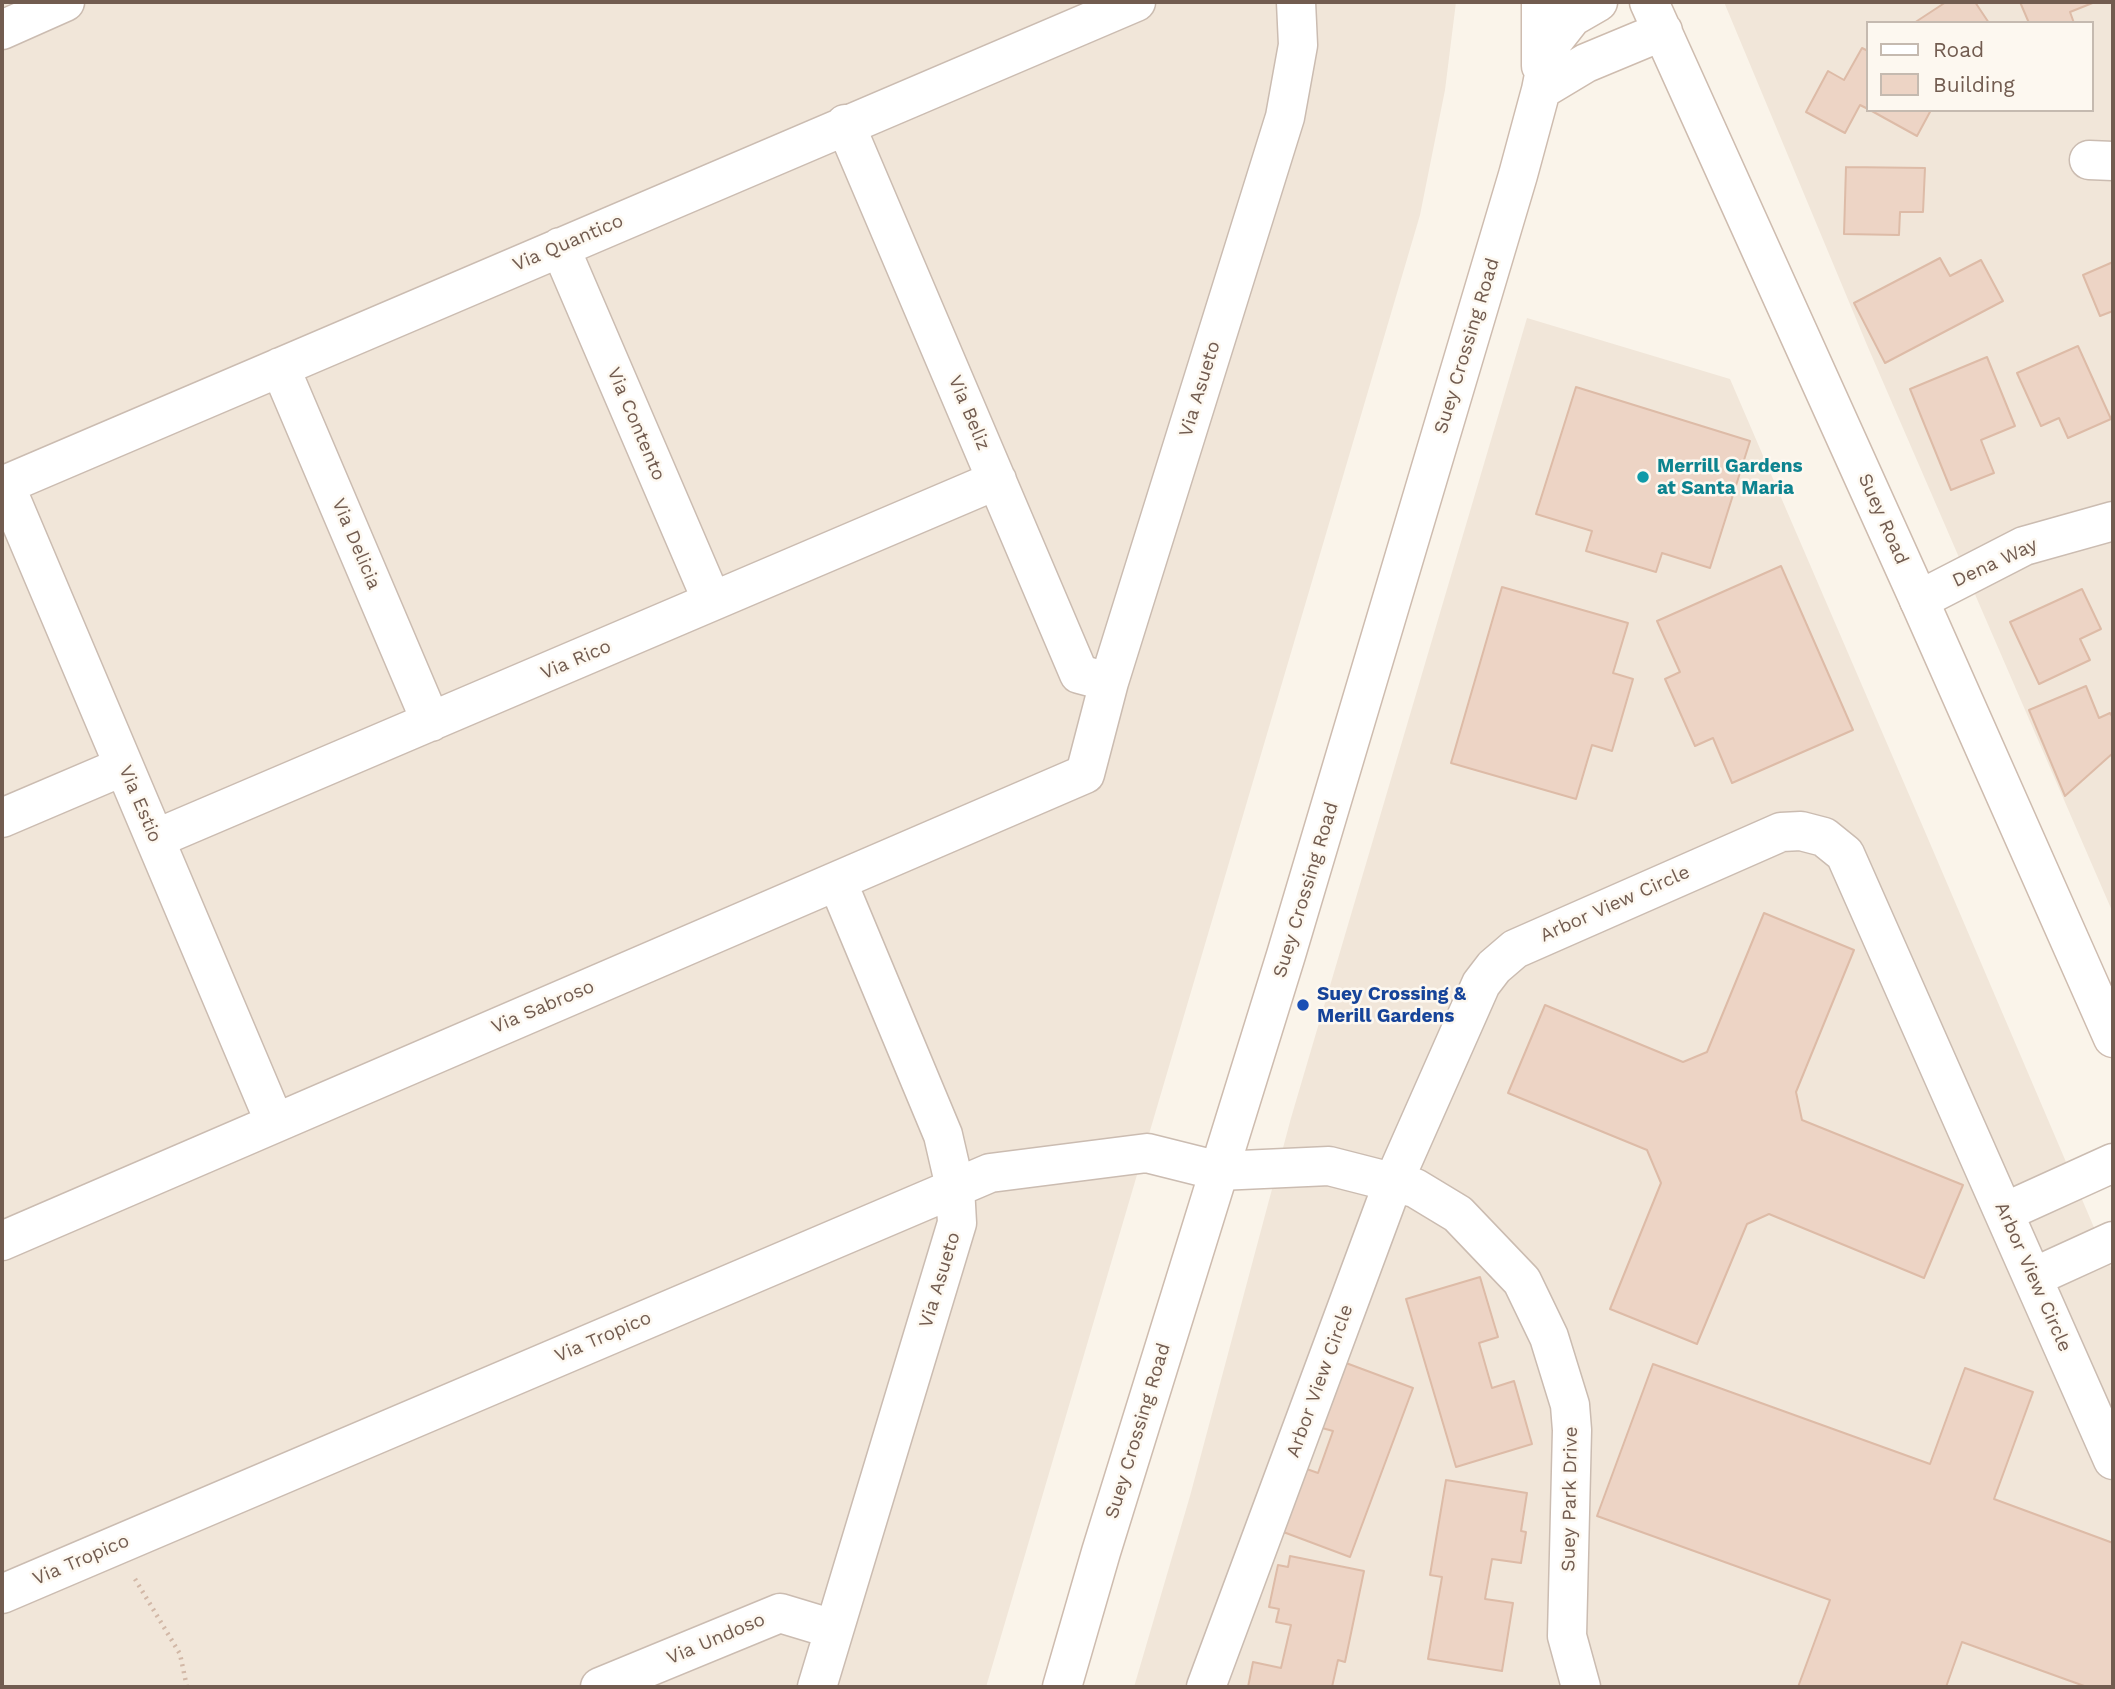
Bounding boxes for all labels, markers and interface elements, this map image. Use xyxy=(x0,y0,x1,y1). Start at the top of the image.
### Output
legend xyxy=(1867,21,2094,112)
text: Road xyxy=(1933,37,1984,62)
text: Building xyxy=(1933,72,2015,97)
street label: Via Quantico xyxy=(509,209,627,277)
street label: Suey Crossing Road xyxy=(1429,256,1505,436)
street label: Via Asueto xyxy=(1175,338,1225,440)
street label: Via Contento xyxy=(602,364,670,484)
street label: Via Beliz xyxy=(943,372,995,454)
place label: Merrill Gardens at Santa Maria xyxy=(1657,455,1803,499)
marker: Merrill Gardens at Santa Maria xyxy=(1635,469,1651,485)
street label: Suey Road xyxy=(1853,470,1913,568)
street label: Via Delicia xyxy=(327,495,385,593)
street label: Dena Way xyxy=(1949,533,2041,593)
street label: Via Rico xyxy=(537,635,615,685)
street label: Via Estio xyxy=(114,762,166,846)
street label: Suey Crossing Road xyxy=(1268,800,1344,980)
street label: Arbor View Circle xyxy=(1537,861,1693,947)
street label: Via Sabroso xyxy=(488,975,598,1039)
place label: Suey Crossing & Merill Gardens xyxy=(1317,983,1466,1027)
marker: Suey Crossing & Merill Gardens xyxy=(1295,997,1311,1013)
street label: Arbor View Circle xyxy=(1990,1199,2076,1355)
street label: Via Asueto xyxy=(915,1229,965,1331)
street label: Arbor View Circle xyxy=(1282,1301,1358,1461)
street label: Via Tropico xyxy=(551,1306,655,1368)
street label: Suey Crossing Road xyxy=(1100,1341,1176,1521)
street label: Suey Park Drive xyxy=(1557,1426,1583,1572)
street label: Via Tropico xyxy=(29,1529,133,1591)
street label: Via Undoso xyxy=(663,1608,769,1670)

